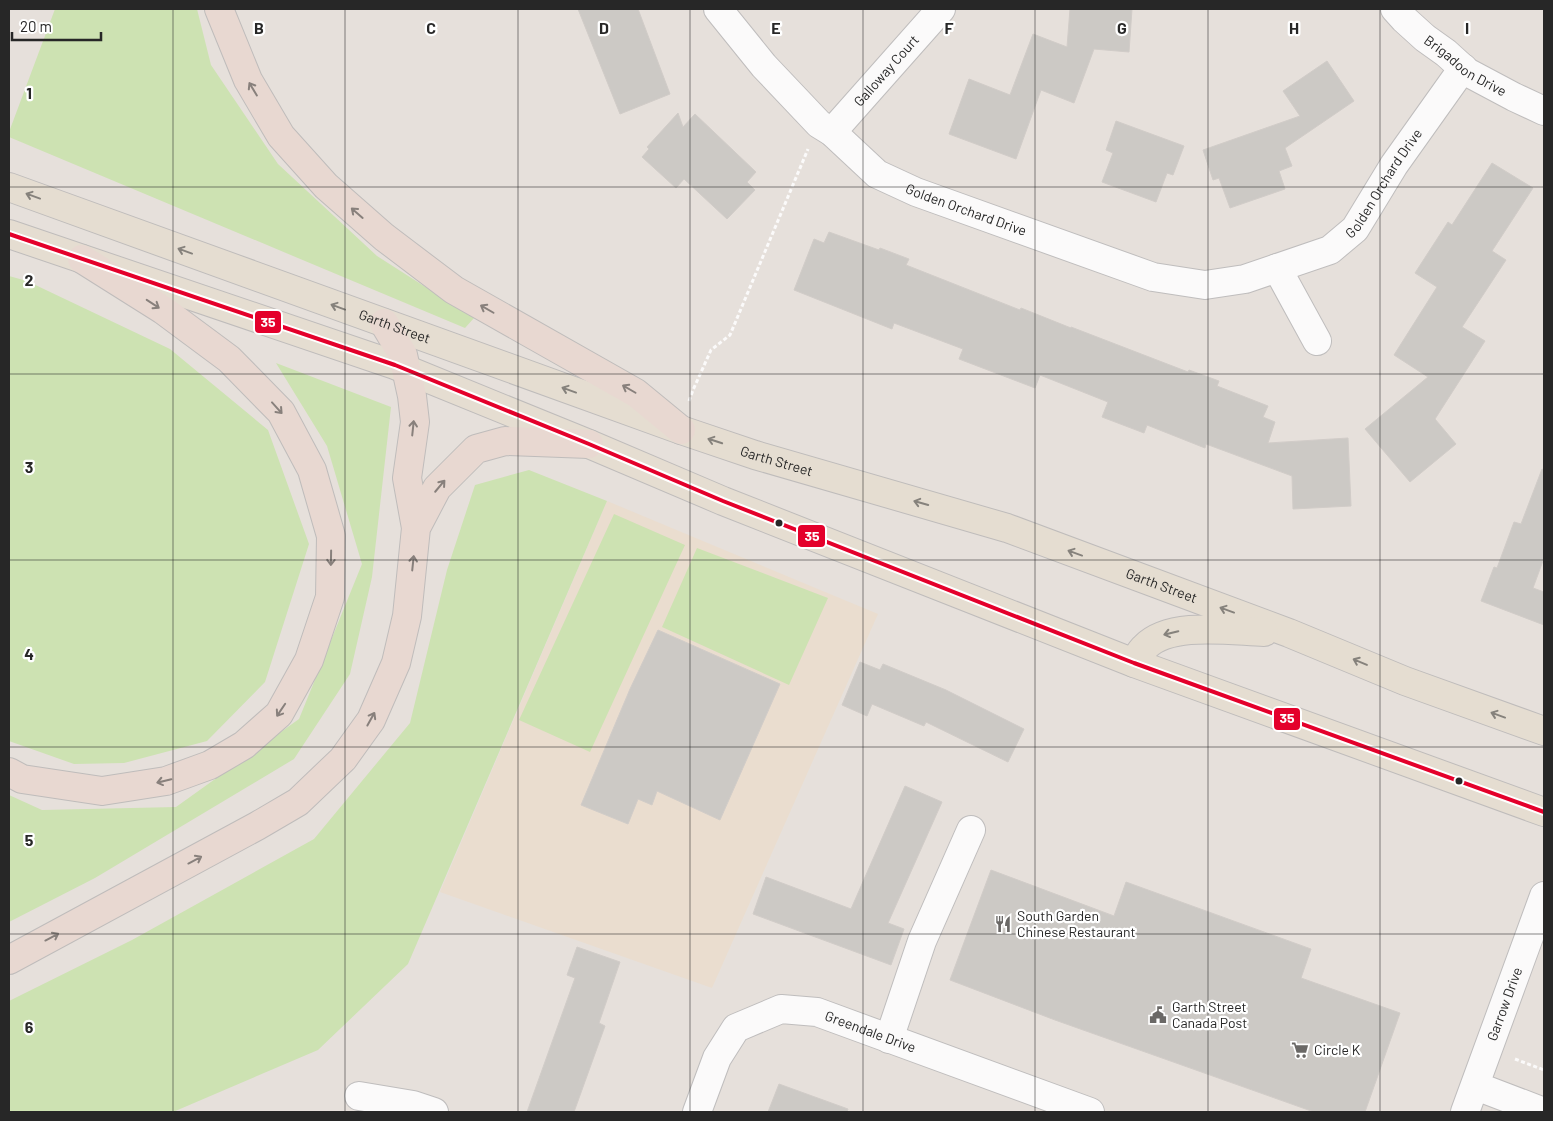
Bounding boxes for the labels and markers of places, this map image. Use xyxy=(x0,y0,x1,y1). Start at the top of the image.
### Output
unlabelled marker xyxy=(774,518,784,528)
unlabelled marker xyxy=(1454,776,1464,786)
place label: South Garden Chinese Restaurant xyxy=(1017,907,1136,940)
restaurant icon: South Garden Chinese Restaurant xyxy=(993,914,1013,934)
place label: Garth Street Canada Post xyxy=(1172,998,1247,1031)
public building icon: Garth Street Canada Post xyxy=(1148,1005,1168,1025)
supermarket icon: Circle K xyxy=(1290,1040,1310,1060)
place label: Circle K xyxy=(1314,1041,1361,1058)

